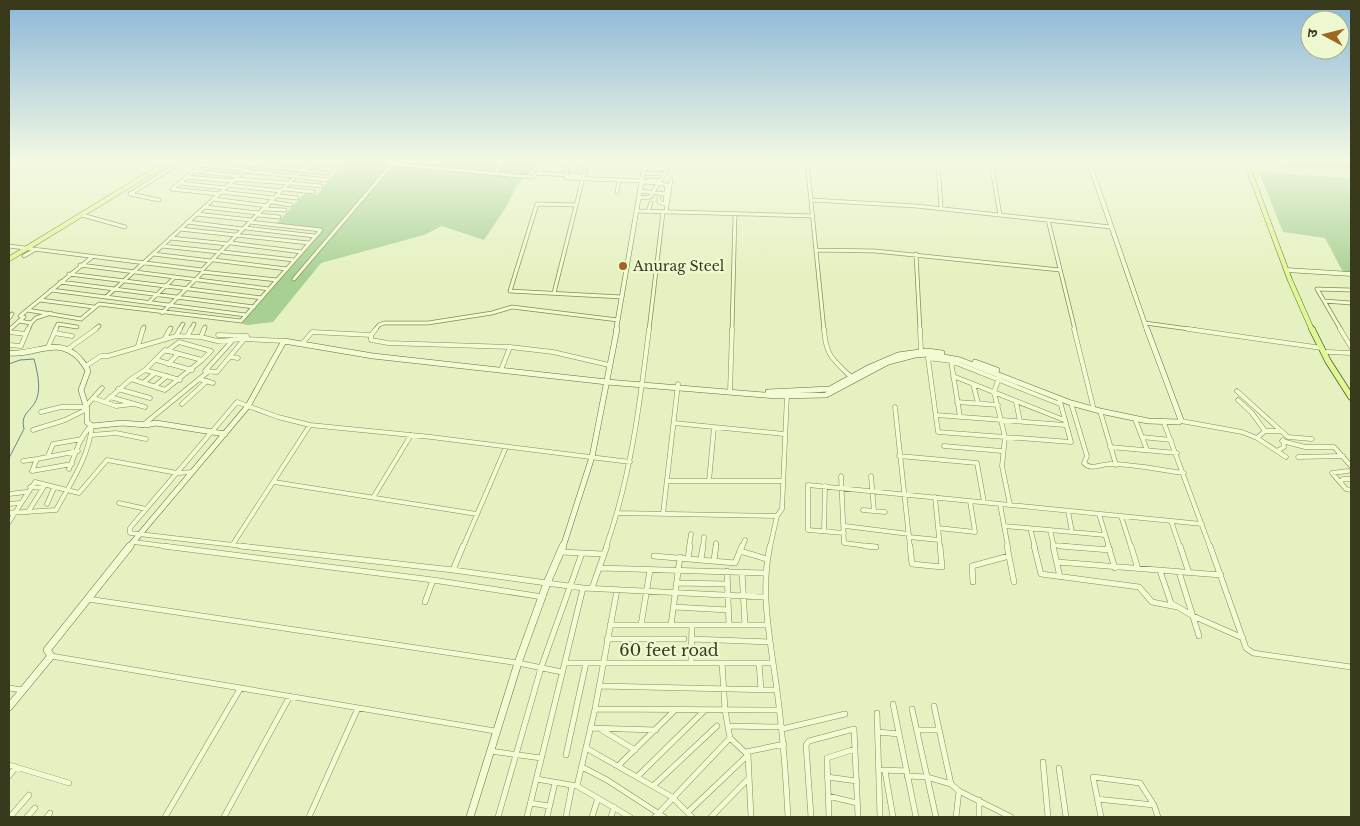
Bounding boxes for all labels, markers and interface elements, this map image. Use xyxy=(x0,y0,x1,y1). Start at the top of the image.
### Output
north arrow xyxy=(1300,10,1350,60)
text: उ xyxy=(1303,27,1322,39)
place label: Anurag Steel xyxy=(632,257,725,275)
marker: Anurag Steel xyxy=(617,260,629,272)
street label: 60 feet road xyxy=(619,640,719,660)

